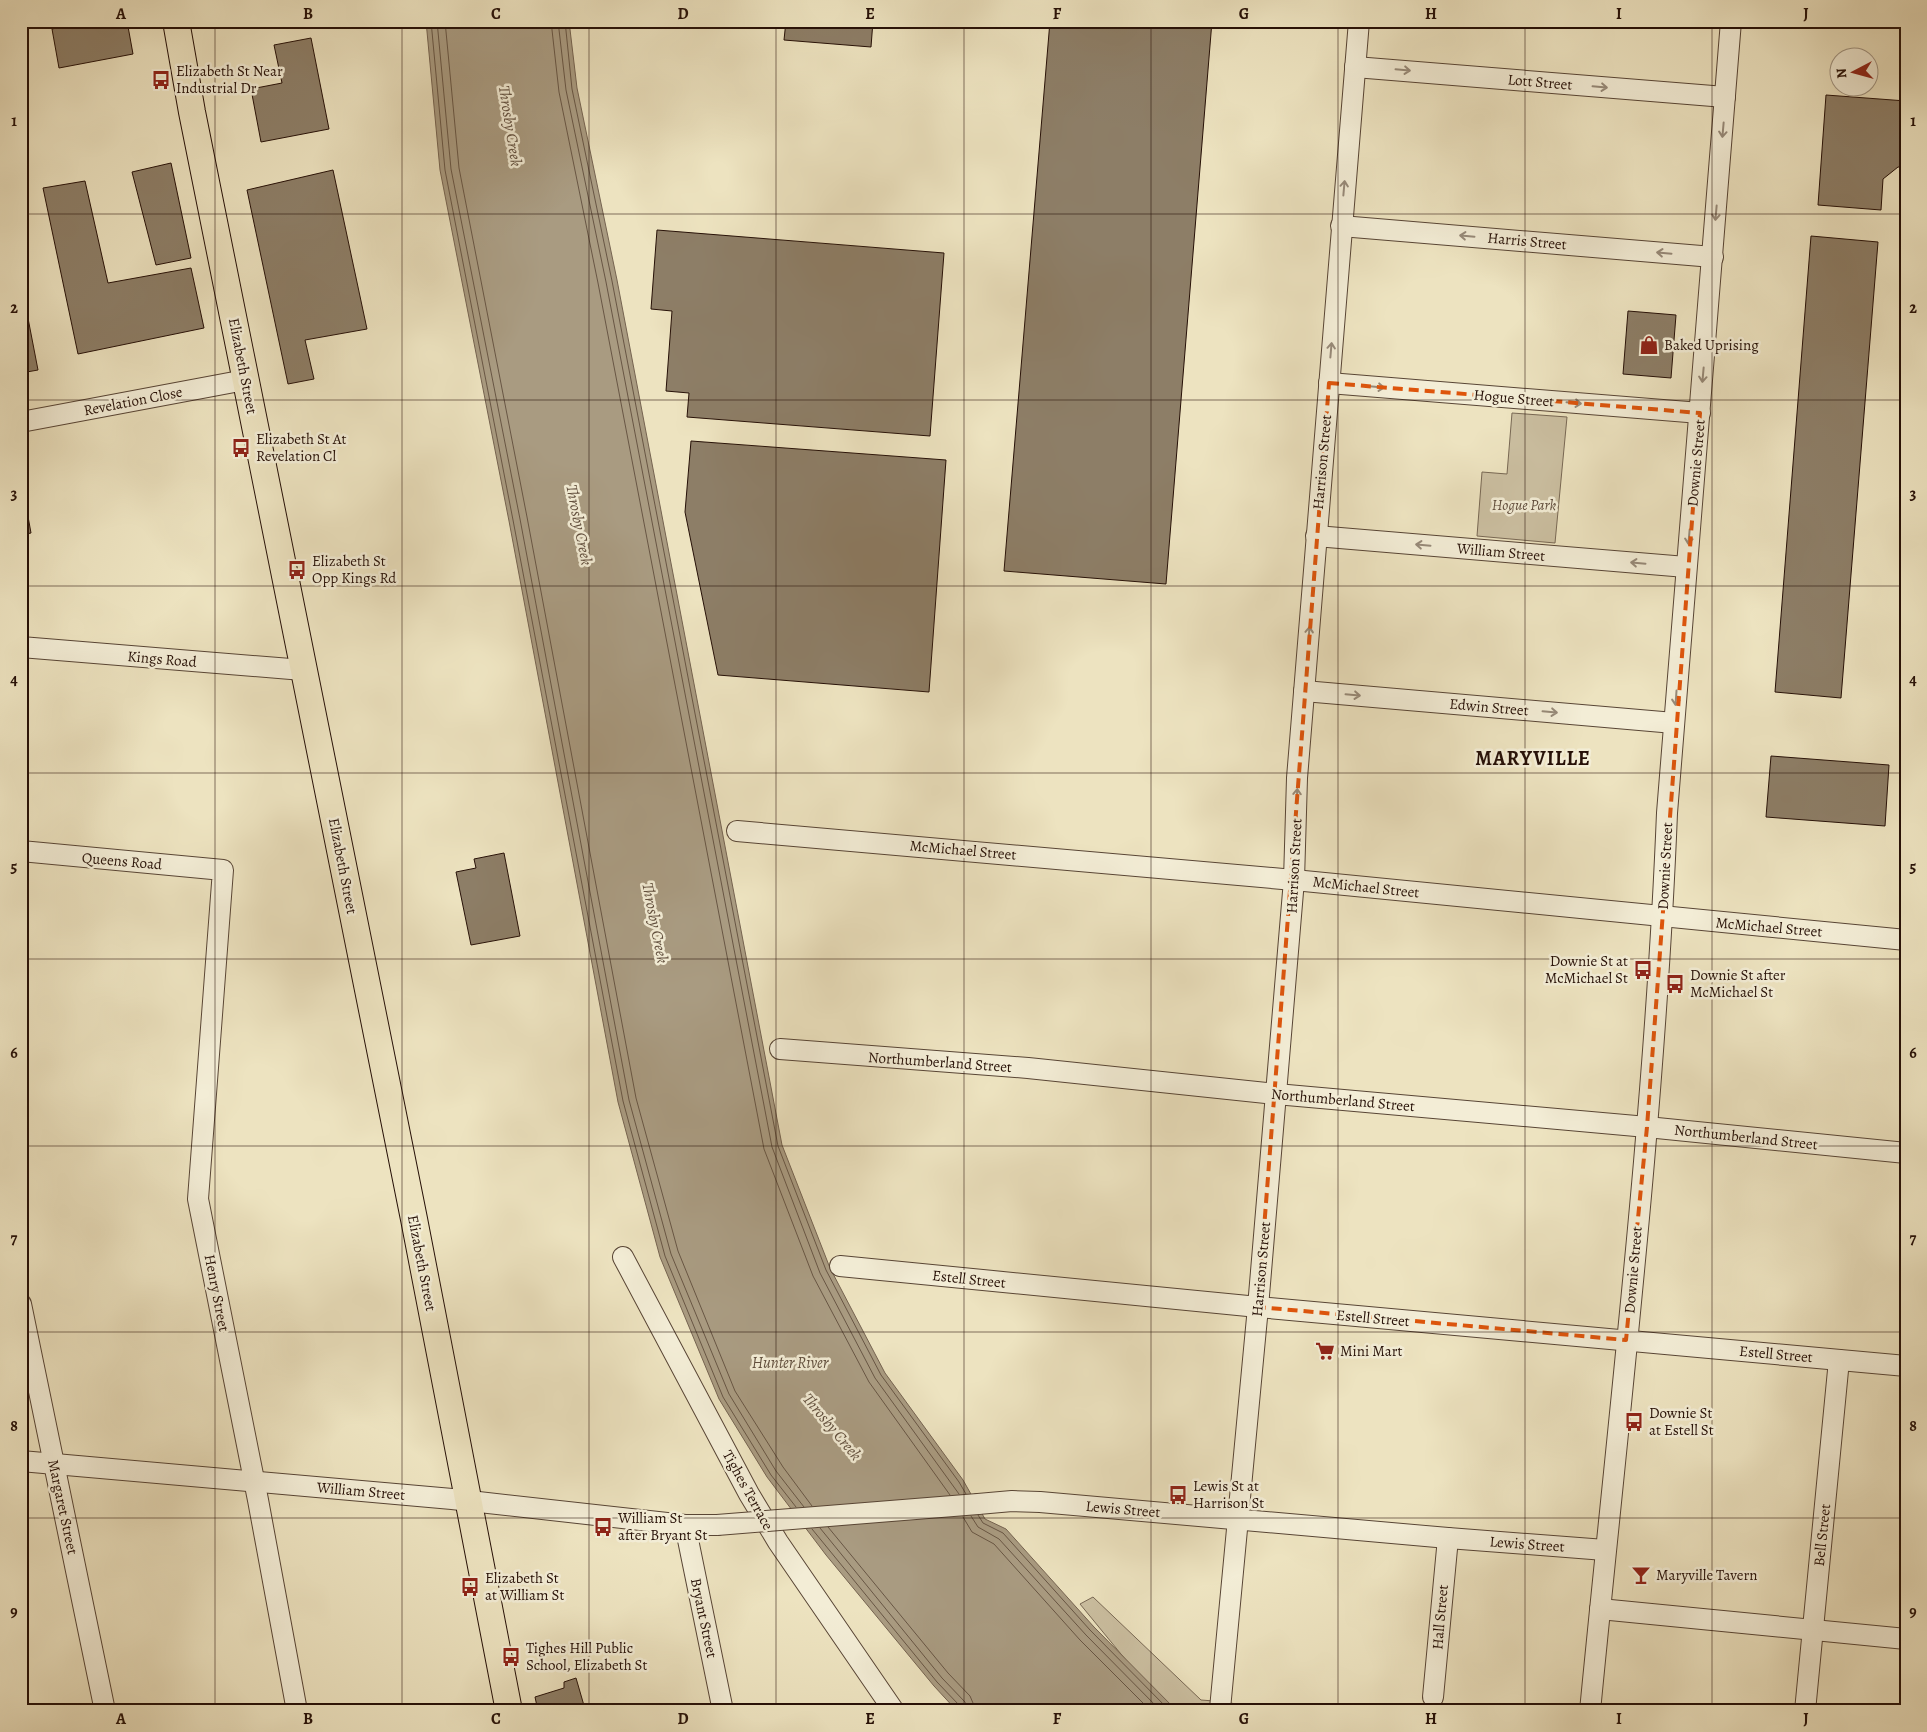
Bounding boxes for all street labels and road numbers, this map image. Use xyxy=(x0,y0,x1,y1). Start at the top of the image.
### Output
street label: Lott Street xyxy=(1507,69,1573,95)
street label: Harris Street xyxy=(1486,228,1568,254)
street label: Elizabeth Street xyxy=(224,316,262,416)
street label: Revelation Close xyxy=(82,382,184,420)
street label: Hogue Street xyxy=(1473,385,1555,411)
street label: Harrison Street xyxy=(1308,414,1336,510)
street label: Downie Street xyxy=(1682,419,1710,507)
street label: William Street xyxy=(1455,538,1546,566)
street label: Kings Road xyxy=(126,646,198,672)
street label: Edwin Street xyxy=(1449,694,1529,720)
street label: Elizabeth Street xyxy=(324,816,362,916)
street label: Harrison Street xyxy=(1282,818,1306,914)
street label: Downie Street xyxy=(1653,822,1677,910)
street label: McMichael Street xyxy=(909,835,1017,865)
street label: Queens Road xyxy=(81,848,164,875)
street label: McMichael Street xyxy=(1312,871,1420,903)
street label: McMichael Street xyxy=(1715,912,1823,942)
street label: Northumberland Street xyxy=(867,1047,1013,1077)
street label: Northumberland Street xyxy=(1270,1084,1416,1116)
street label: Northumberland Street xyxy=(1673,1120,1819,1154)
street label: Elizabeth Street xyxy=(403,1213,441,1313)
street label: Harrison Street xyxy=(1247,1221,1275,1317)
street label: Downie Street xyxy=(1619,1226,1647,1314)
street label: Henry Street xyxy=(200,1253,234,1333)
street label: Estell Street xyxy=(931,1265,1007,1293)
street label: Estell Street xyxy=(1335,1305,1411,1331)
street label: Estell Street xyxy=(1738,1341,1814,1367)
street label: Tighes Terrace xyxy=(718,1446,778,1534)
street label: Margaret Street xyxy=(43,1458,83,1556)
street label: William Street xyxy=(315,1477,406,1505)
street label: Lewis Street xyxy=(1085,1496,1161,1522)
street label: Bell Street xyxy=(1809,1503,1835,1567)
street label: Lewis Street xyxy=(1489,1531,1565,1557)
street label: Bryant Street xyxy=(686,1576,722,1660)
street label: Hall Street xyxy=(1427,1584,1453,1650)

